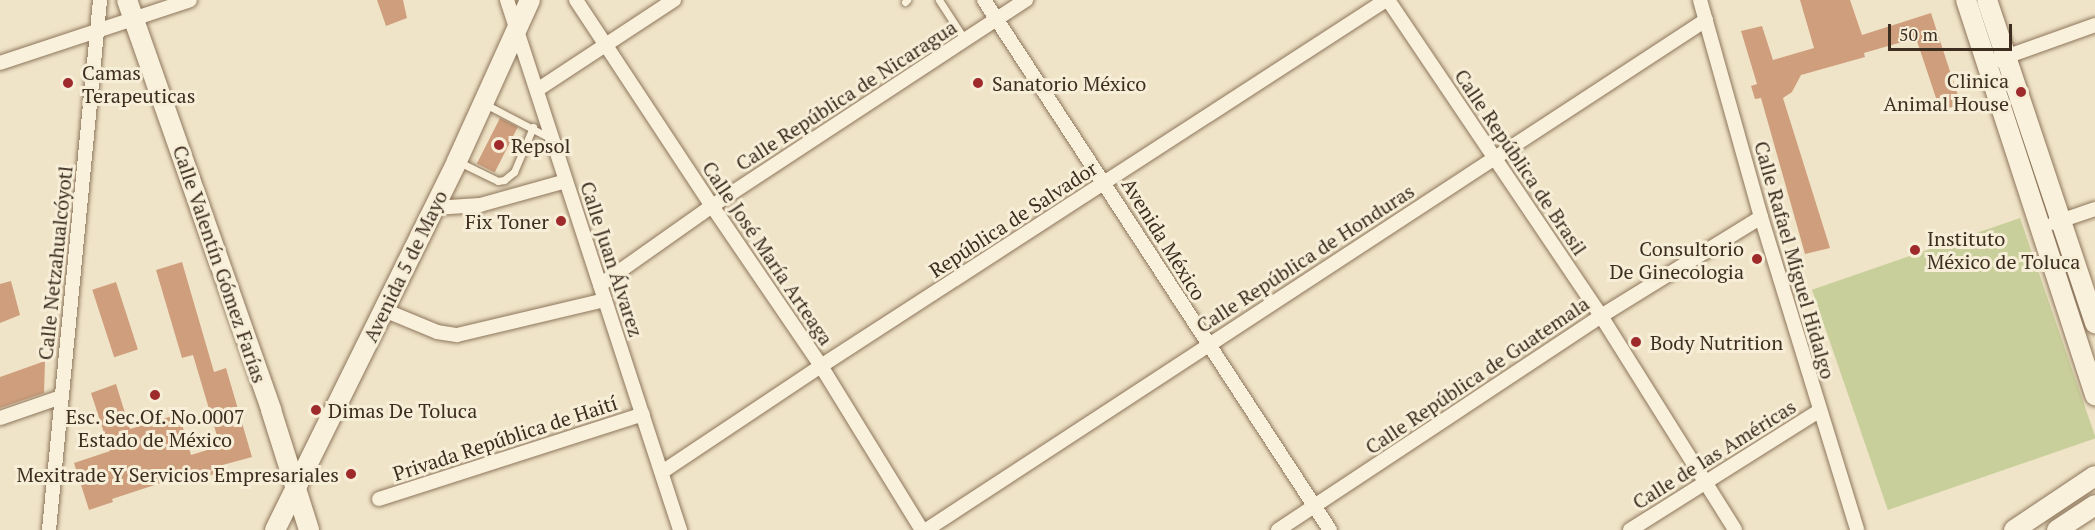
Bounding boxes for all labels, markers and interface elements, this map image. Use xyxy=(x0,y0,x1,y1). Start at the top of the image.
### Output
scale bar xyxy=(1891,12,2016,50)
street label: Calle República de Nicaragua xyxy=(731,15,961,175)
text: 50 m xyxy=(1899,22,1938,46)
place label: Camas Terapeuticas xyxy=(82,60,195,107)
street label: Calle República de Brasil xyxy=(1450,64,1592,260)
place label: Clinica Animal House xyxy=(1883,68,2009,115)
place label: Sanatorio México xyxy=(992,71,1146,95)
marker: Camas Terapeuticas xyxy=(59,74,77,92)
marker: Sanatorio México xyxy=(969,74,987,92)
marker: Clinica Animal House xyxy=(2014,85,2028,99)
place label: Repsol xyxy=(511,133,570,157)
marker: Repsol xyxy=(492,138,506,152)
street label: Calle Rafael Miguel Hidalgo xyxy=(1750,138,1840,382)
street label: Calle Valentín Gómez Farías xyxy=(168,142,272,386)
street label: Calle José María Arteaga xyxy=(697,156,839,350)
street label: República de Salvador xyxy=(925,156,1101,282)
street label: Calle Netzahualcóyotl xyxy=(33,165,77,361)
street label: Avenida México xyxy=(1117,173,1211,305)
street label: Calle Juan Álvarez xyxy=(576,178,648,340)
street label: Calle República de Honduras xyxy=(1192,179,1418,337)
street label: Avenida 5 de Mayo xyxy=(358,186,452,346)
place label: Fix Toner xyxy=(465,209,549,233)
marker: Fix Toner xyxy=(554,214,568,228)
place label: Instituto México de Toluca xyxy=(1927,226,2080,273)
place label: Consultorio De Ginecologia xyxy=(1609,236,1744,283)
marker: Instituto México de Toluca xyxy=(1908,243,1922,257)
marker: Consultorio De Ginecologia xyxy=(1748,250,1766,268)
street label: Calle República de Guatemala xyxy=(1361,291,1593,459)
place label: Body Nutrition xyxy=(1650,330,1783,354)
marker: Body Nutrition xyxy=(1627,333,1645,351)
marker: Esc. Sec.Of. No.0007 Estado de México xyxy=(148,388,162,402)
street label: Privada República de Haití xyxy=(390,390,620,486)
street label: Calle de las Américas xyxy=(1628,394,1800,514)
place label: Dimas De Toluca xyxy=(328,398,477,422)
marker: Dimas De Toluca xyxy=(309,403,323,417)
place label: Esc. Sec.Of. No.0007 Estado de México xyxy=(65,404,245,451)
place label: Mexitrade Y Servicios Empresariales xyxy=(16,462,339,486)
marker: Mexitrade Y Servicios Empresariales xyxy=(344,467,358,481)

